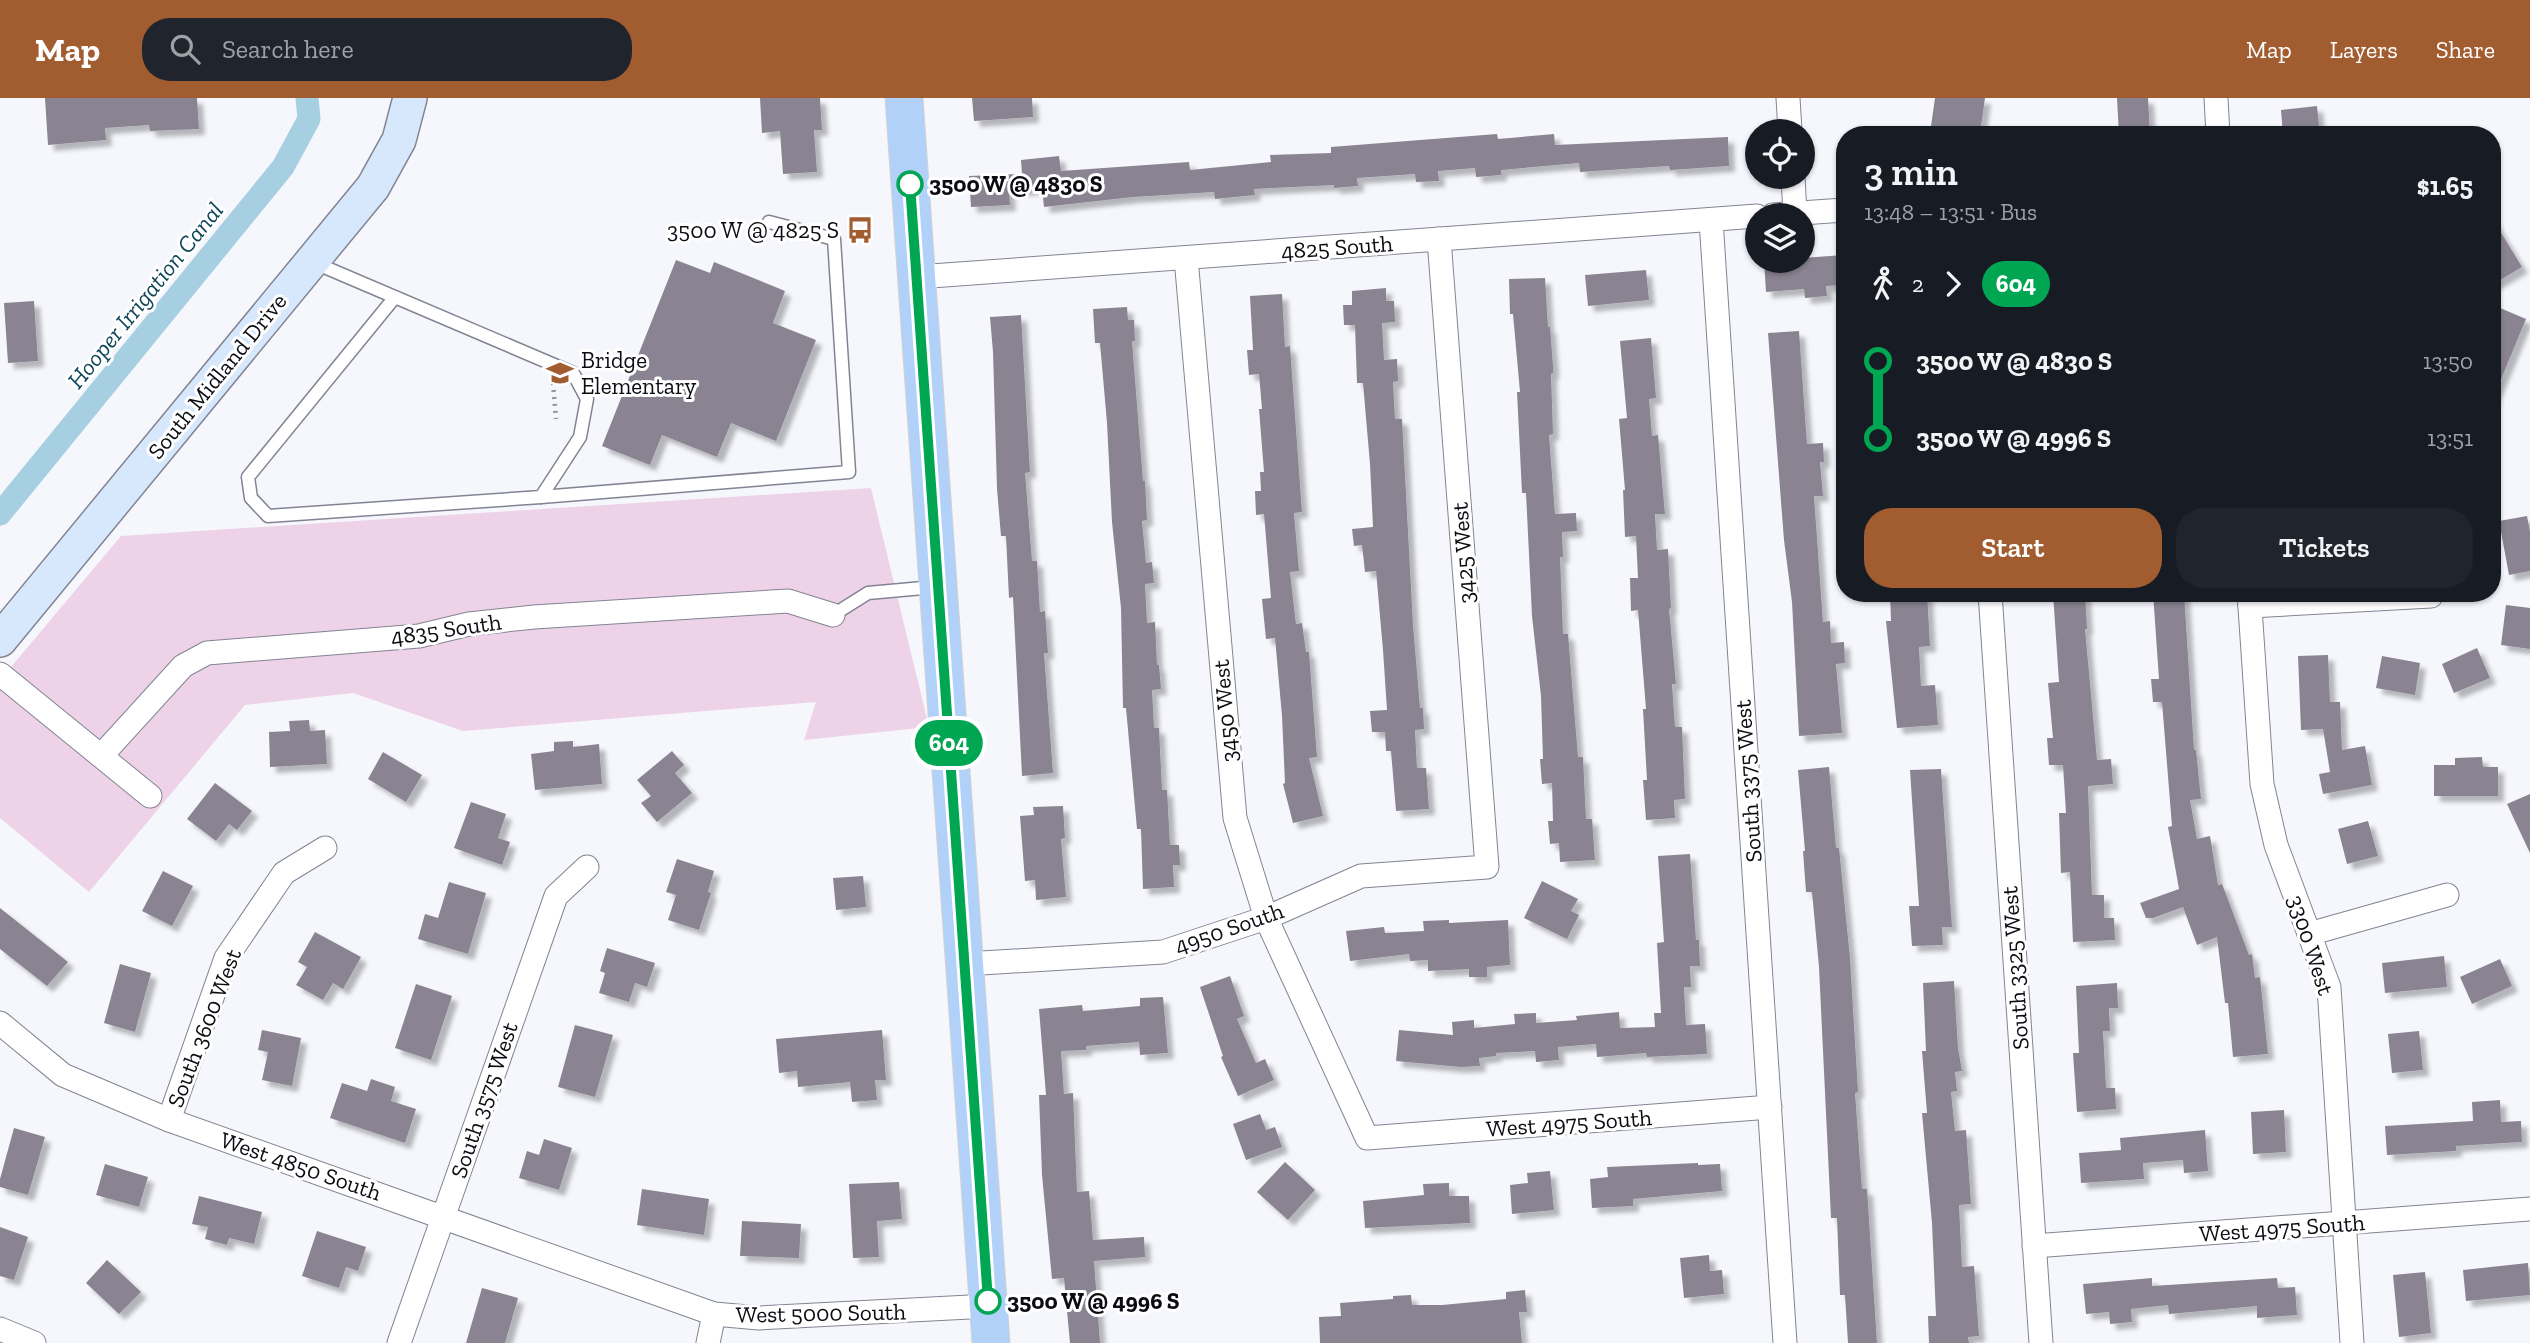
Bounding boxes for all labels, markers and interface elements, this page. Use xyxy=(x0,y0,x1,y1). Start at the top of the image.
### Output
search box xyxy=(142,18,632,81)
text: Map xyxy=(35,30,100,69)
icon: search xyxy=(166,30,204,68)
text: Search here xyxy=(222,33,354,65)
text: Map xyxy=(2246,35,2292,64)
text: Layers xyxy=(2330,35,2398,64)
text: Share xyxy=(2436,35,2495,64)
map controls xyxy=(1745,119,1815,273)
button: locate xyxy=(1745,119,1815,189)
text: 3 min xyxy=(1864,149,1958,195)
place label: 3500 W @ 4830 S xyxy=(929,170,1103,198)
text: $1.65 xyxy=(2417,170,2473,202)
marker: 3500 W @ 4830 S xyxy=(897,171,923,197)
water label: Hooper Irrigation Canal xyxy=(61,196,229,394)
text: 13:48 – 13:51 · Bus xyxy=(1864,198,2037,226)
button: layers xyxy=(1745,203,1815,273)
bus stop icon: 3500 W @ 4825 S xyxy=(845,215,875,245)
place label: 3500 W @ 4825 S xyxy=(667,216,839,244)
street label: 4825 South xyxy=(1280,229,1394,265)
icon: walk xyxy=(1864,265,1902,303)
icon: forward xyxy=(1934,265,1972,303)
text: 604 xyxy=(1996,269,2036,298)
text: 2 xyxy=(1912,270,1924,298)
street label: South Midland Drive xyxy=(142,287,292,465)
text: 3500 W @ 4830 S xyxy=(1916,345,2112,377)
place label: Bridge Elementary xyxy=(581,346,697,400)
text: 13:50 xyxy=(2423,347,2473,375)
school or university icon: Bridge Elementary xyxy=(545,358,575,388)
text: 3500 W @ 4996 S xyxy=(1916,422,2111,454)
text: 13:51 xyxy=(2427,424,2473,452)
street label: 3425 West xyxy=(1445,501,1481,605)
button: Start xyxy=(1864,508,2162,588)
button: Tickets xyxy=(2176,508,2473,588)
street label: 4835 South xyxy=(389,607,503,651)
street label: 3450 West xyxy=(1207,658,1243,764)
street label: South 3375 West xyxy=(1728,698,1768,863)
line badge: 604 xyxy=(909,720,989,766)
text: 604 xyxy=(929,728,969,757)
street label: South 3325 West xyxy=(1995,885,2035,1051)
street label: 3300 West xyxy=(2282,892,2340,999)
street label: 4950 South xyxy=(1171,896,1287,960)
street label: South 3600 West xyxy=(161,944,247,1111)
street label: South 3575 West xyxy=(444,1018,524,1182)
street label: West 4975 South xyxy=(1485,1103,1653,1143)
street label: West 4850 South xyxy=(217,1125,385,1207)
street label: West 4975 South xyxy=(2198,1208,2366,1248)
place label: 3500 W @ 4996 S xyxy=(1007,1287,1180,1315)
marker: 3500 W @ 4996 S xyxy=(975,1288,1001,1314)
street label: West 5000 South xyxy=(736,1298,906,1328)

